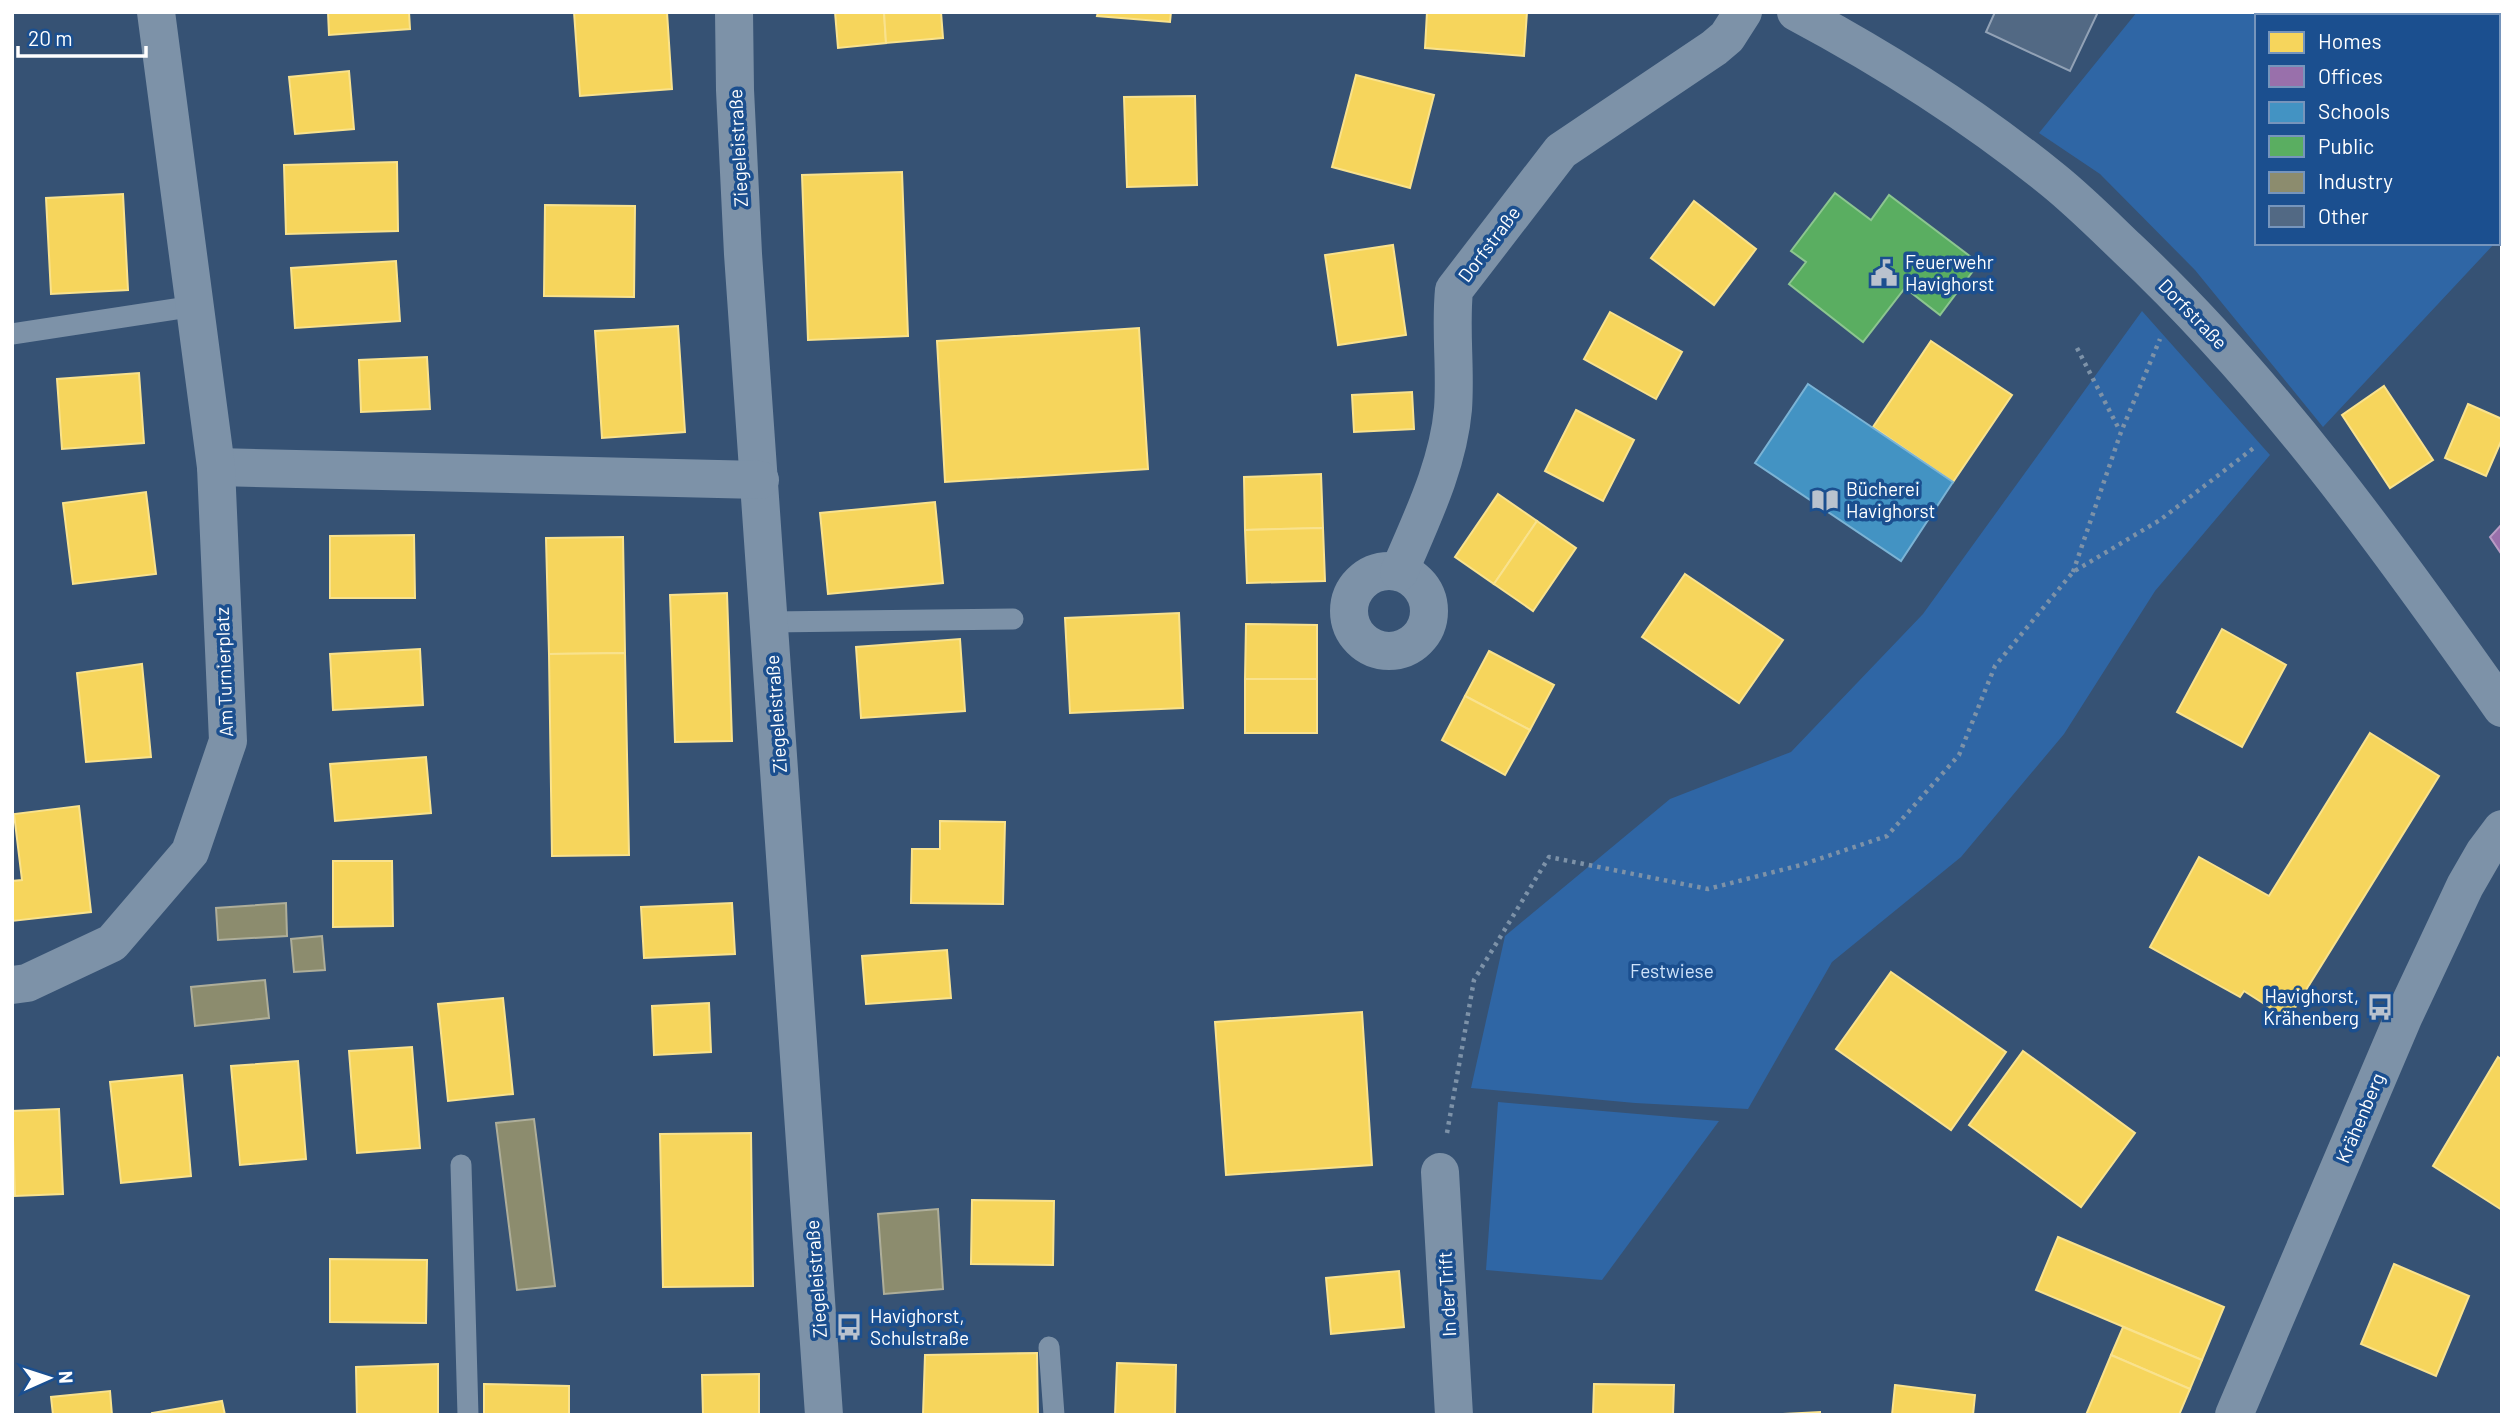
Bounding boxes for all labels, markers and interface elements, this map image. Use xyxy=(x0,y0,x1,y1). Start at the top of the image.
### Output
scale bar xyxy=(18,14,145,58)
legend xyxy=(2255,14,2500,245)
text: 20 m xyxy=(28,25,73,50)
text: Homes xyxy=(2318,28,2382,53)
text: Offices xyxy=(2318,63,2383,88)
street label: Ziegeleistraße xyxy=(723,88,752,208)
text: Schools xyxy=(2318,98,2390,123)
text: Public xyxy=(2318,133,2374,158)
text: Industry xyxy=(2318,168,2393,193)
street label: Dorfstraße xyxy=(1453,201,1525,286)
text: Other xyxy=(2318,203,2369,228)
place label: Feuerwehr Havighorst xyxy=(1905,250,1994,295)
public building icon: Feuerwehr Havighorst xyxy=(1869,258,1899,288)
street label: Dorfstraße xyxy=(2154,274,2233,354)
place label: Bücherei Havighorst xyxy=(1846,477,1935,522)
library icon: Bücherei Havighorst xyxy=(1810,485,1840,515)
street label: Am Turnierplatz xyxy=(210,607,237,737)
street label: Ziegeleistraße xyxy=(760,654,791,774)
park label: Festwiese xyxy=(1630,959,1714,982)
place label: Havighorst, Krähenberg xyxy=(2263,984,2359,1029)
bus stop icon: Havighorst, Krähenberg xyxy=(2365,992,2395,1022)
street label: Krähenberg xyxy=(2330,1069,2389,1166)
street label: Ziegeleistraße xyxy=(800,1219,831,1339)
street label: In der Trift xyxy=(1433,1251,1460,1337)
place label: Havighorst, Schulstraße xyxy=(870,1304,969,1349)
bus stop icon: Havighorst, Schulstraße xyxy=(834,1312,864,1342)
north arrow xyxy=(14,1343,84,1413)
text: N xyxy=(55,1370,78,1384)

